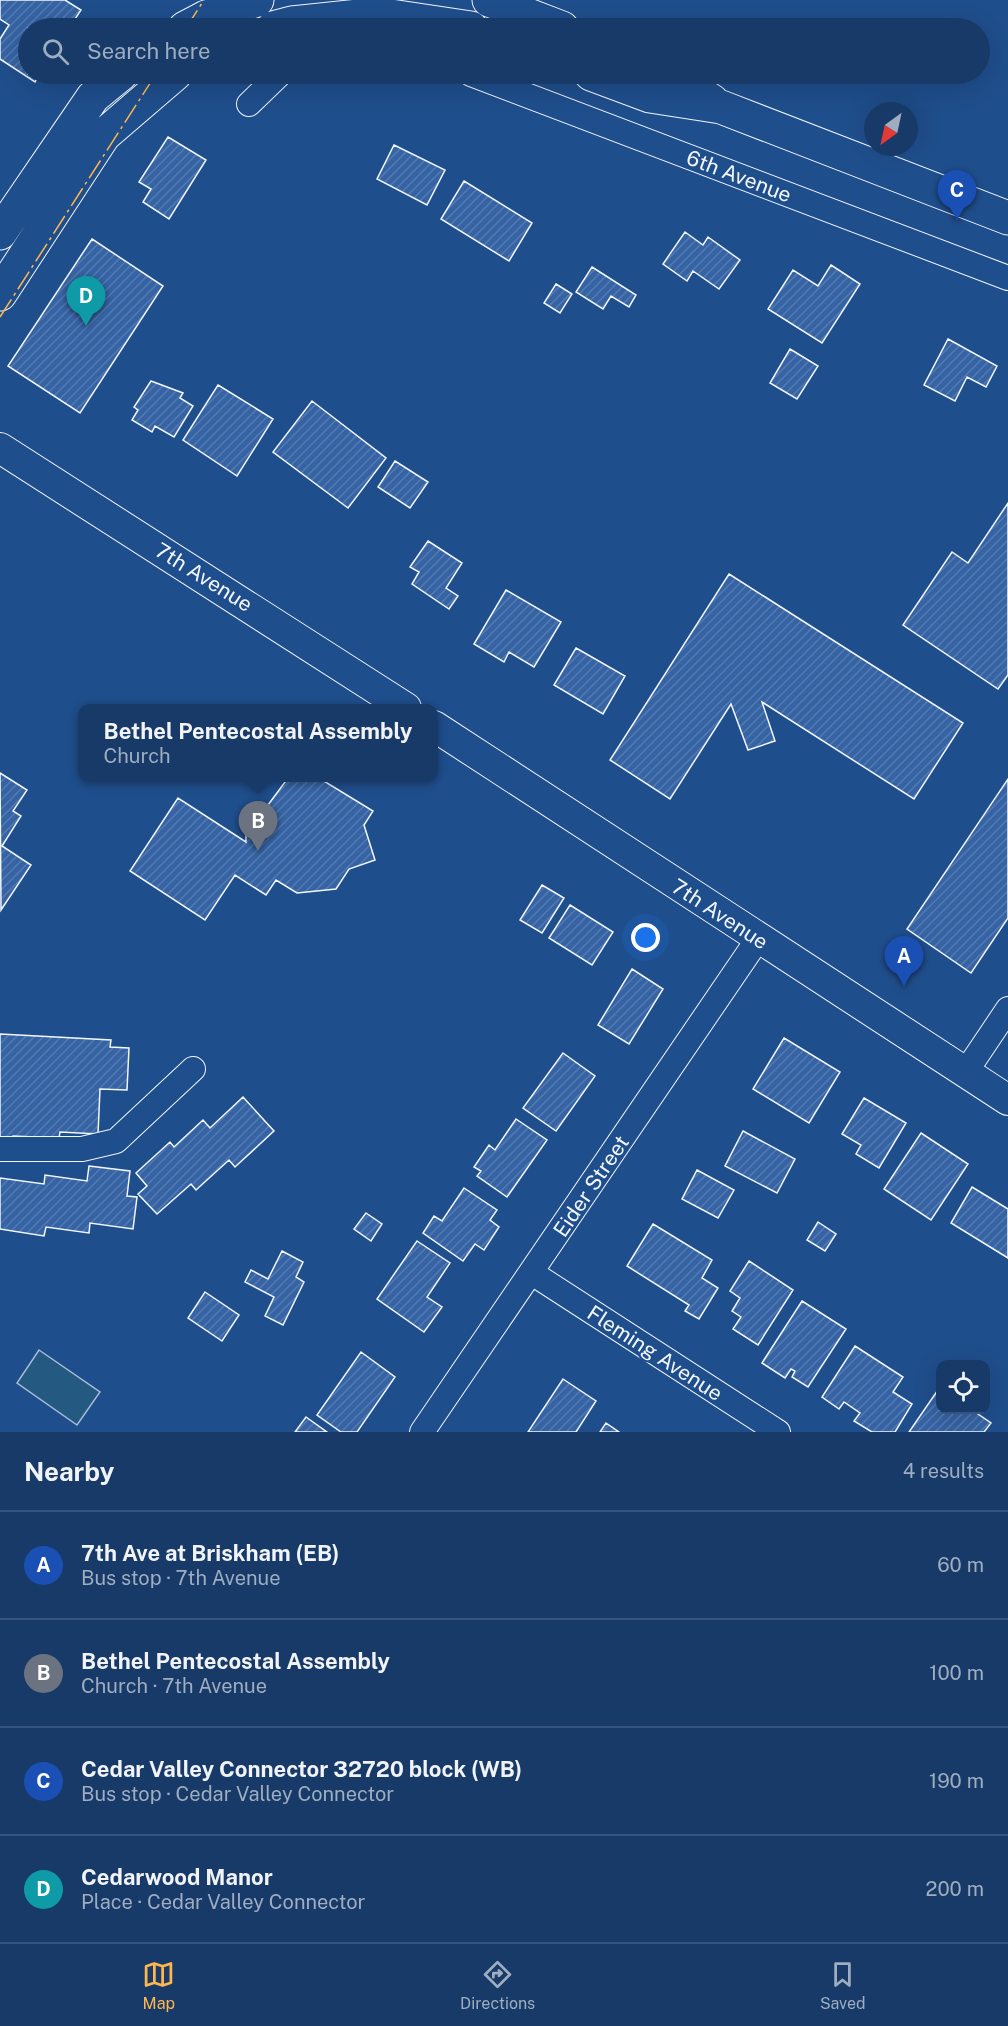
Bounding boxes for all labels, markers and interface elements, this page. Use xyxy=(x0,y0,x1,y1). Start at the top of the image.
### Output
search box xyxy=(18,18,990,84)
icon: search xyxy=(39,35,72,68)
text: Search here xyxy=(87,38,211,64)
north arrow xyxy=(864,102,918,156)
street label: 6th Avenue xyxy=(683,145,795,207)
pin: C xyxy=(938,170,976,220)
pin: D xyxy=(66,276,106,326)
street label: 7th Avenue xyxy=(151,537,257,617)
popup xyxy=(78,704,438,782)
text: Bethel Pentecostal Assembly xyxy=(104,718,412,744)
text: Church xyxy=(104,744,170,768)
pin: B xyxy=(238,802,278,851)
street label: 7th Avenue xyxy=(667,874,773,954)
your location xyxy=(631,923,660,952)
pin: A xyxy=(884,936,924,986)
street label: Eider Street xyxy=(548,1130,634,1242)
street label: Fleming Avenue xyxy=(583,1300,727,1406)
map controls xyxy=(936,1360,990,1414)
button: locate xyxy=(936,1360,990,1414)
text: Nearby xyxy=(24,1456,114,1487)
text: 4 results xyxy=(903,1459,984,1483)
text: 7th Ave at Briskham (EB) xyxy=(81,1540,339,1566)
text: A xyxy=(36,1553,51,1577)
text: 60 m xyxy=(937,1553,984,1577)
text: Bus stop · 7th Avenue xyxy=(81,1566,280,1590)
text: Bethel Pentecostal Assembly xyxy=(81,1648,390,1674)
text: B xyxy=(37,1661,50,1685)
text: 100 m xyxy=(929,1661,984,1685)
text: Church · 7th Avenue xyxy=(81,1674,267,1698)
text: Cedar Valley Connector 32720 block (WB) xyxy=(81,1756,522,1782)
text: C xyxy=(36,1769,51,1793)
text: 190 m xyxy=(929,1769,984,1793)
text: Bus stop · Cedar Valley Connector xyxy=(81,1782,394,1806)
text: Cedarwood Manor xyxy=(81,1864,273,1890)
text: D xyxy=(36,1877,51,1901)
text: 200 m xyxy=(926,1877,984,1901)
text: Place · Cedar Valley Connector xyxy=(81,1890,365,1914)
tab: Map xyxy=(142,1958,175,2013)
tab: Directions xyxy=(460,1958,535,2013)
tab: Saved xyxy=(820,1958,866,2013)

